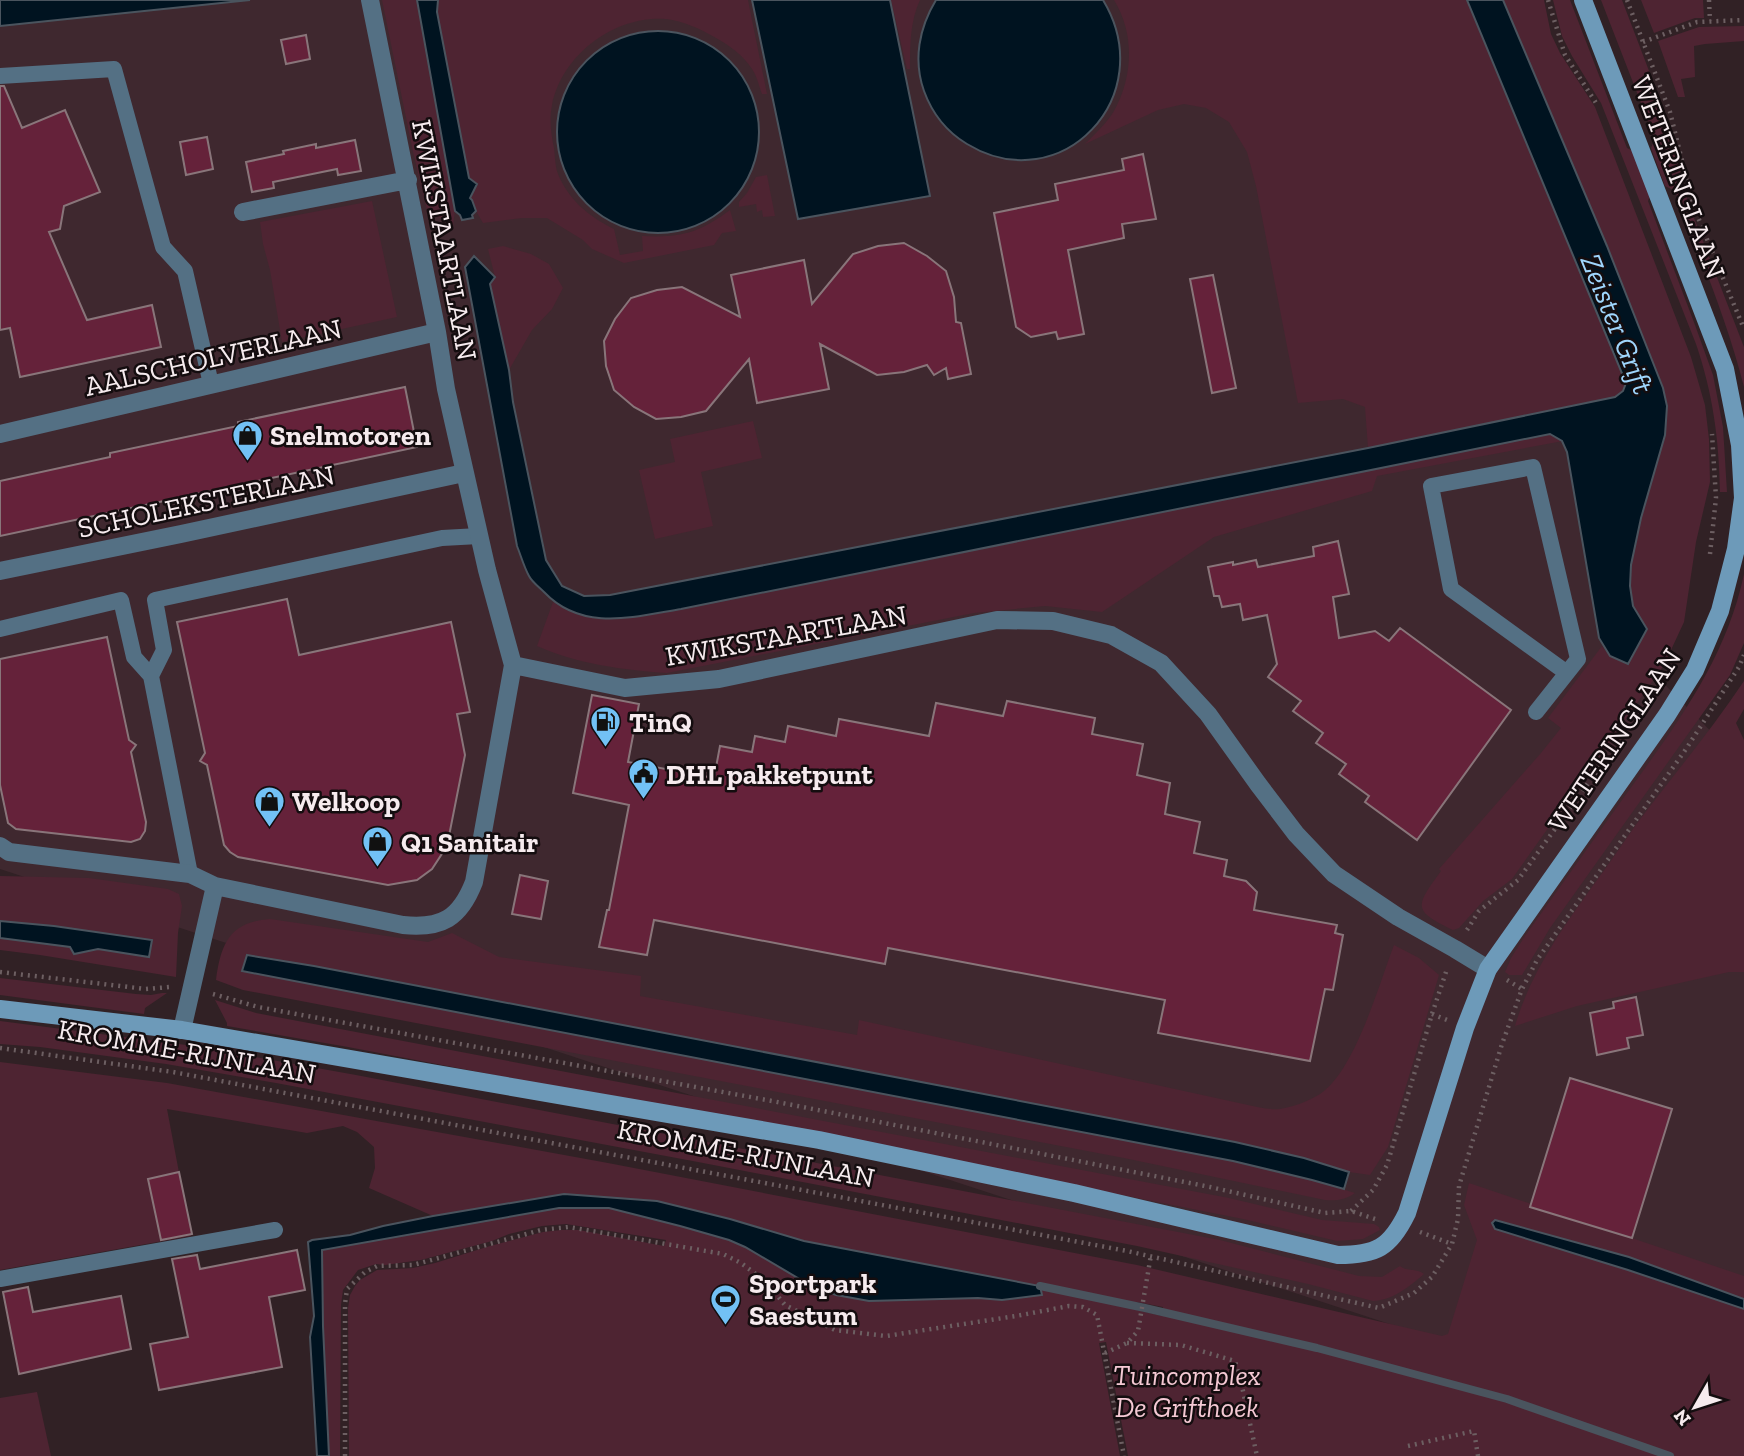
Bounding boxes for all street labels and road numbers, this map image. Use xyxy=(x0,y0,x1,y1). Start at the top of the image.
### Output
street label: WETERINGLAAN xyxy=(1625,71,1732,283)
street label: KWIKSTAARTLAAN xyxy=(405,117,484,363)
street label: AALSCHOLVERLAAN xyxy=(81,312,345,403)
street label: SCHOLEKSTERLAAN xyxy=(75,458,338,545)
street label: KWIKSTAARTLAAN xyxy=(663,598,909,673)
street label: WETERINGLAAN xyxy=(1541,642,1688,838)
street label: KROMME-RIJNLAAN xyxy=(55,1013,319,1090)
street label: KROMME-RIJNLAAN xyxy=(614,1112,878,1195)

